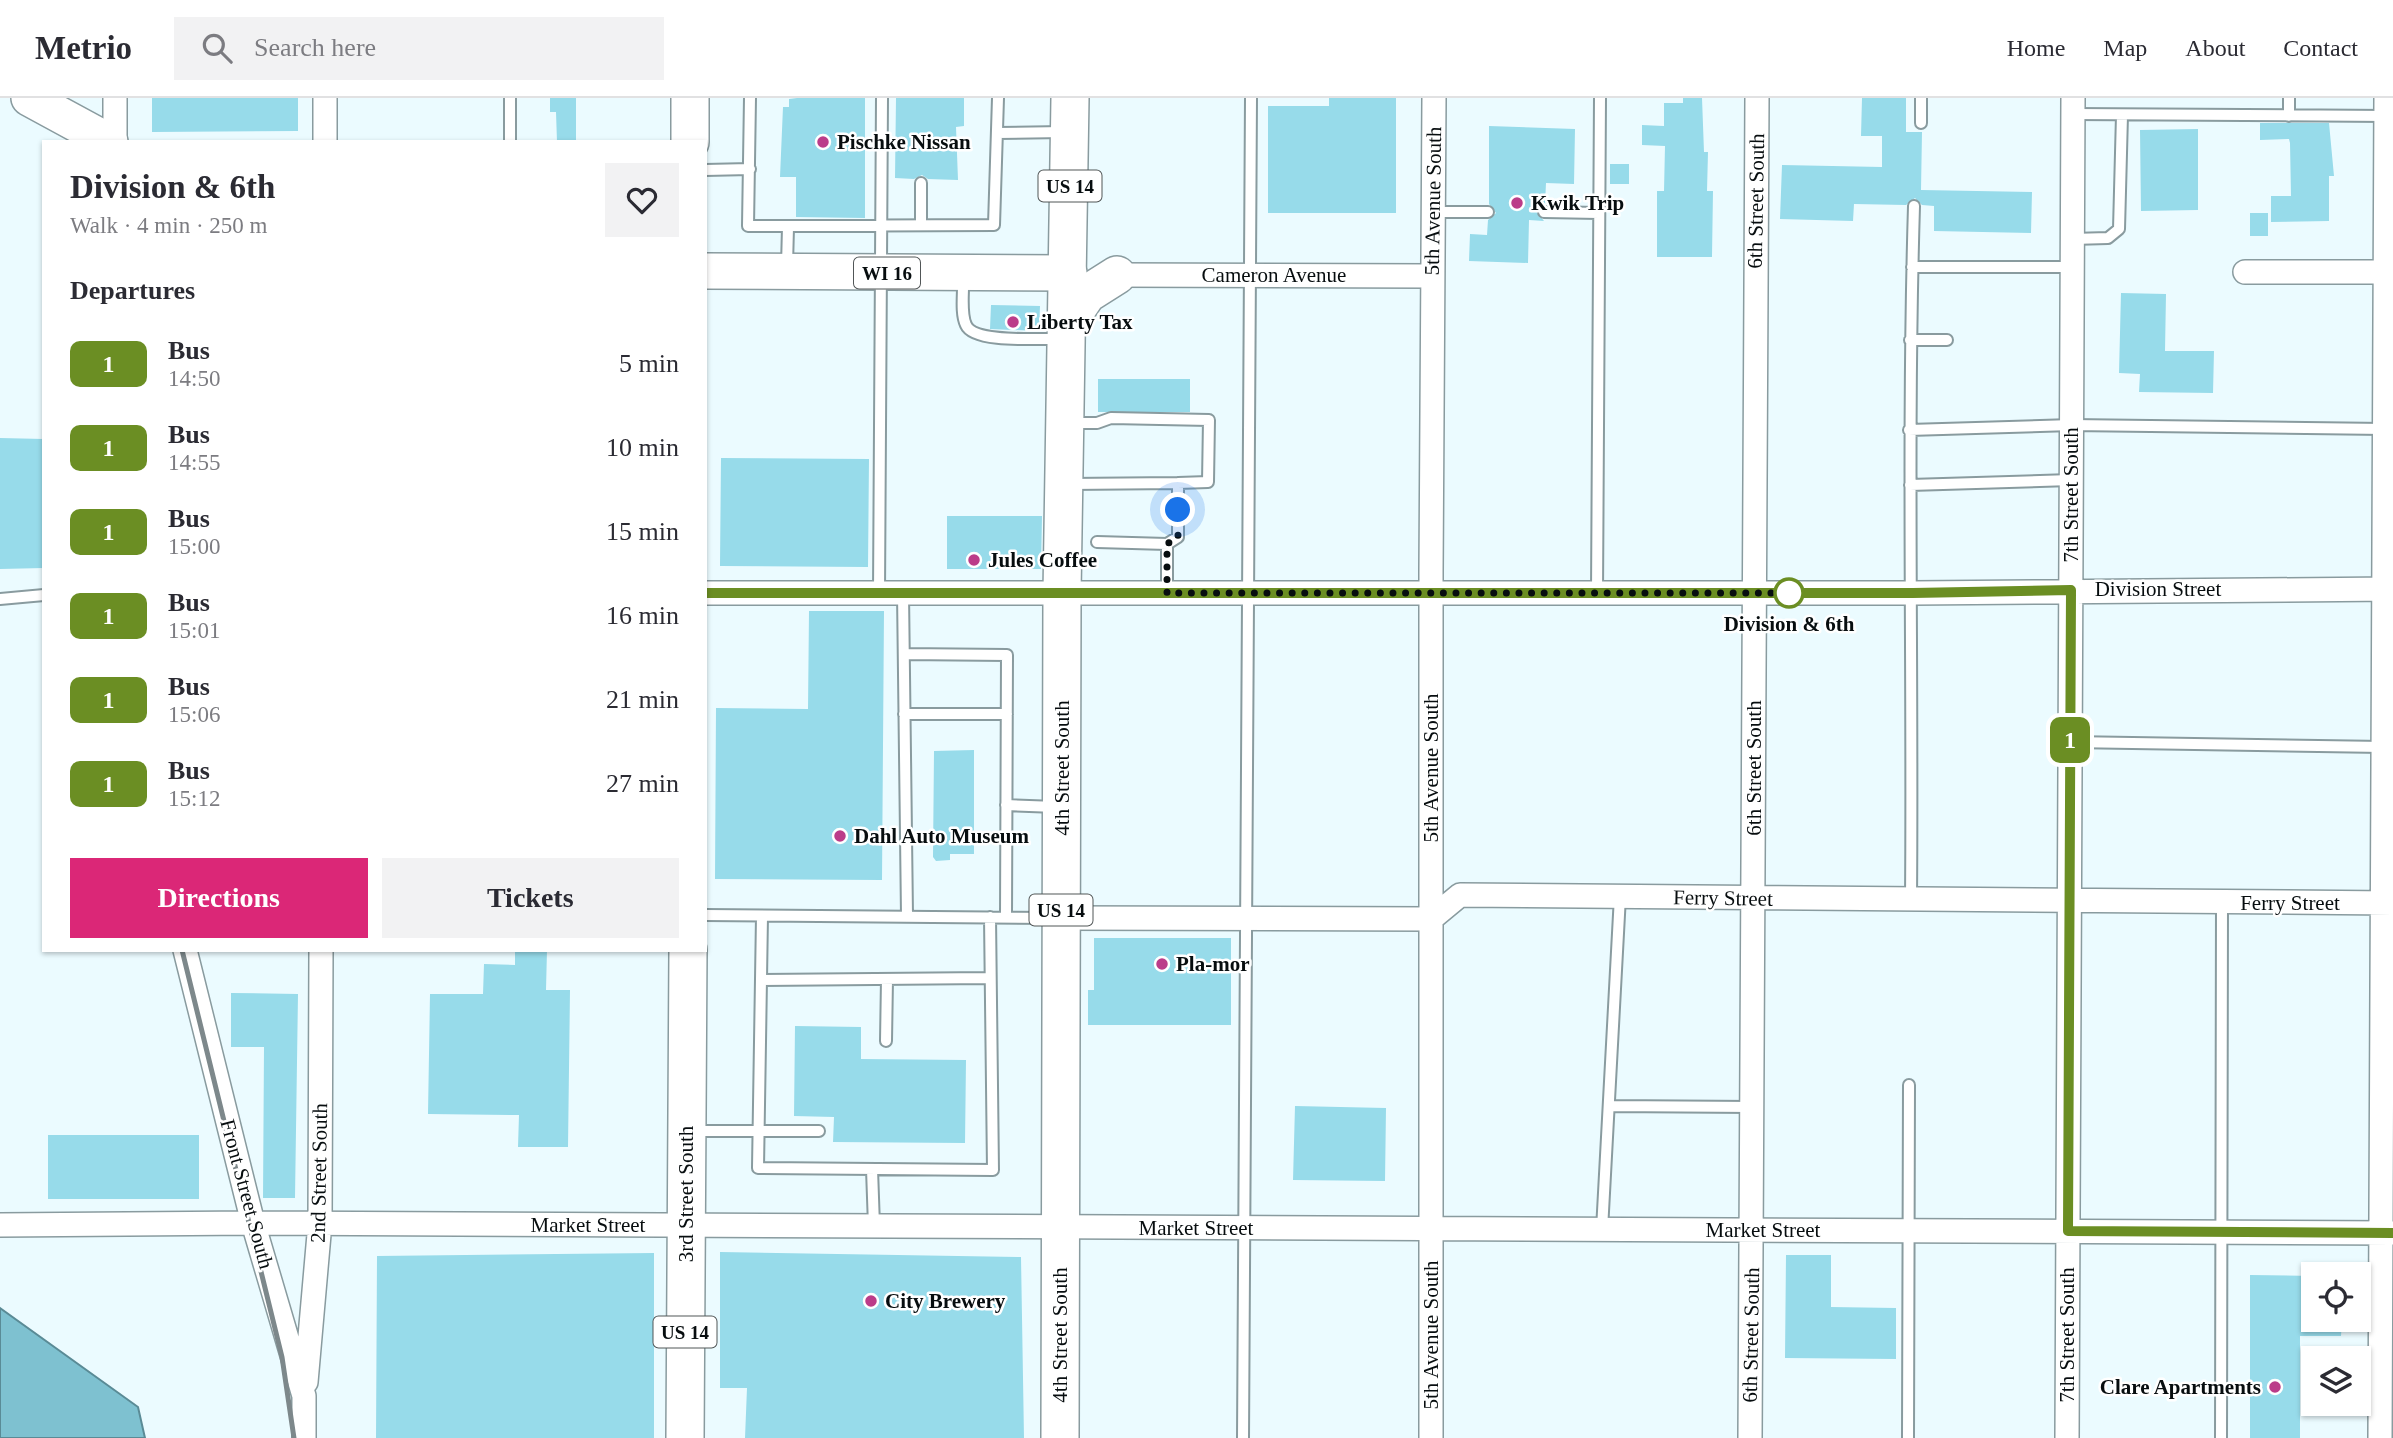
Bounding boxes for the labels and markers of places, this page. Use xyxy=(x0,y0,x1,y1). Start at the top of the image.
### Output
place label: Pischke Nissan xyxy=(837,130,971,154)
marker: Pischke Nissan xyxy=(815,134,831,150)
place label: Kwik Trip xyxy=(1531,191,1624,215)
marker: Kwik Trip xyxy=(1509,195,1525,211)
place label: Liberty Tax xyxy=(1027,310,1133,334)
marker: Liberty Tax xyxy=(1005,314,1021,330)
place label: Jules Coffee xyxy=(988,548,1097,572)
marker: Jules Coffee xyxy=(966,552,982,568)
marker: Division & 6th xyxy=(1774,578,1804,608)
place label: Division & 6th xyxy=(1724,612,1855,636)
place label: Dahl Auto Museum xyxy=(854,824,1030,848)
marker: Dahl Auto Museum xyxy=(832,828,848,844)
place label: Pla-mor xyxy=(1176,952,1249,976)
marker: Pla-mor xyxy=(1154,956,1170,972)
place label: City Brewery xyxy=(885,1289,1006,1313)
marker: City Brewery xyxy=(863,1293,879,1309)
place label: Clare Apartments xyxy=(2100,1375,2261,1399)
marker: Clare Apartments xyxy=(2267,1379,2283,1395)

